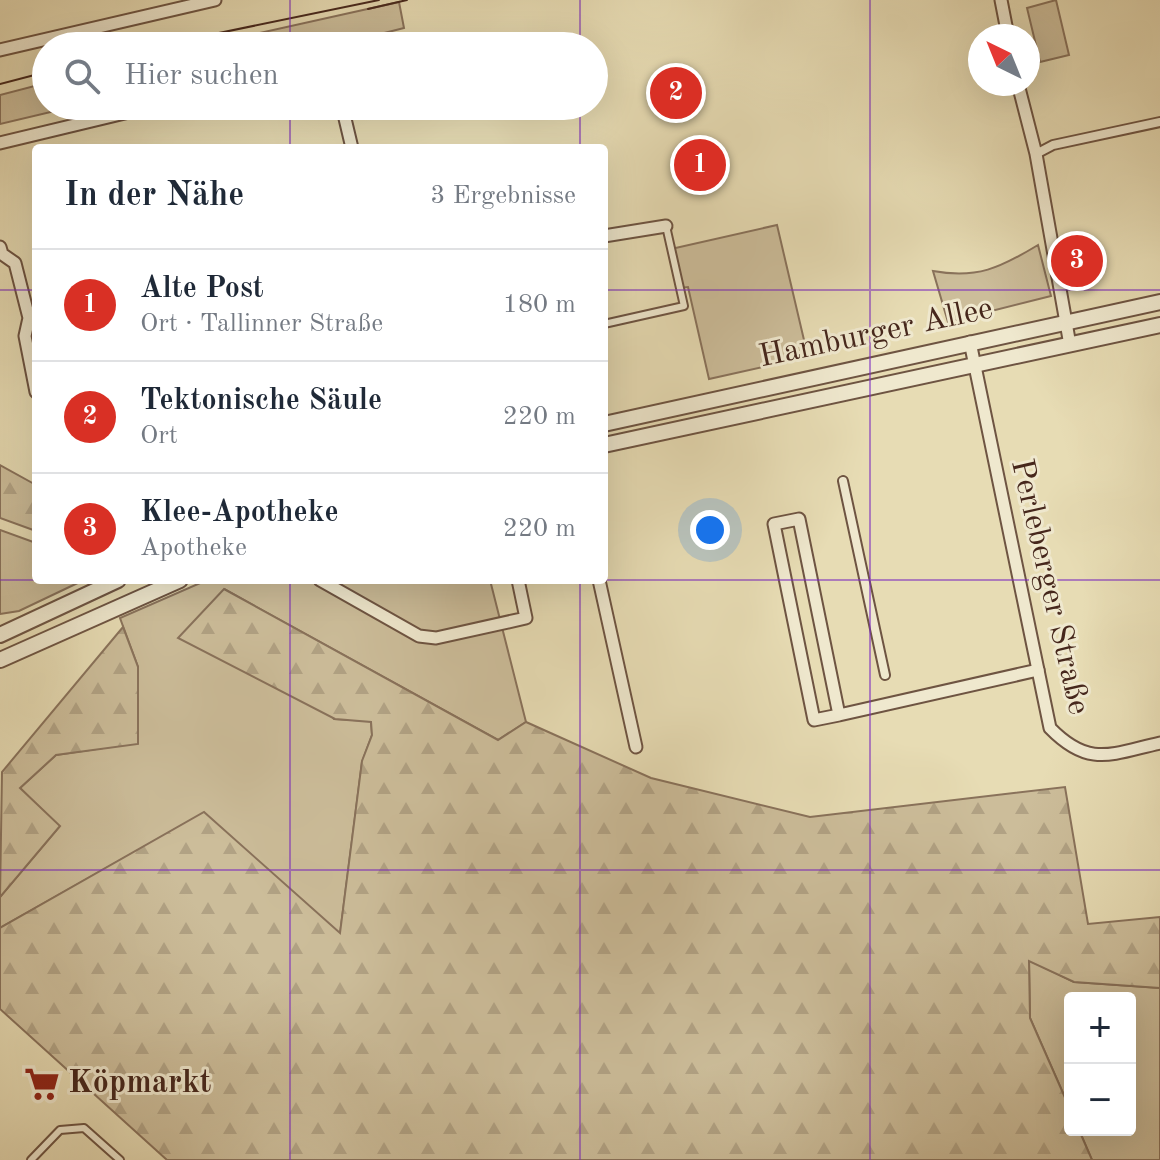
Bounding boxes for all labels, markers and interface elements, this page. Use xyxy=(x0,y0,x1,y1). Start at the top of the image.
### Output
north arrow xyxy=(968,24,1040,96)
search box xyxy=(32,32,608,120)
icon: search xyxy=(60,54,104,98)
text: Hier suchen xyxy=(124,61,279,91)
pin: 2 xyxy=(650,63,702,123)
pin: 1 xyxy=(674,135,726,195)
text: In der Nähe xyxy=(64,179,244,213)
text: 3 Ergebnisse xyxy=(430,183,576,209)
pin: 3 xyxy=(1051,231,1103,291)
text: Alte Post xyxy=(140,274,264,304)
text: 1 xyxy=(82,292,98,318)
text: 180 m xyxy=(503,292,576,318)
street label: Hamburger Allee xyxy=(756,294,996,374)
text: Ort · Tallinner Straße xyxy=(140,311,383,337)
text: Tektonische Säule xyxy=(140,386,382,416)
text: 2 xyxy=(82,404,98,430)
text: 220 m xyxy=(503,404,576,430)
text: Ort xyxy=(140,423,178,449)
street label: Perleberger Straße xyxy=(1004,456,1094,718)
text: Klee-Apotheke xyxy=(140,498,339,528)
your location xyxy=(690,510,730,550)
text: 3 xyxy=(82,516,98,542)
text: 220 m xyxy=(503,516,576,542)
text: Apotheke xyxy=(140,535,247,561)
map controls xyxy=(1064,992,1136,1136)
button: + xyxy=(1064,992,1136,1064)
button: − xyxy=(1064,1064,1136,1136)
supermarket icon: Köpmarkt xyxy=(23,1065,61,1103)
place label: Köpmarkt xyxy=(68,1068,212,1100)

